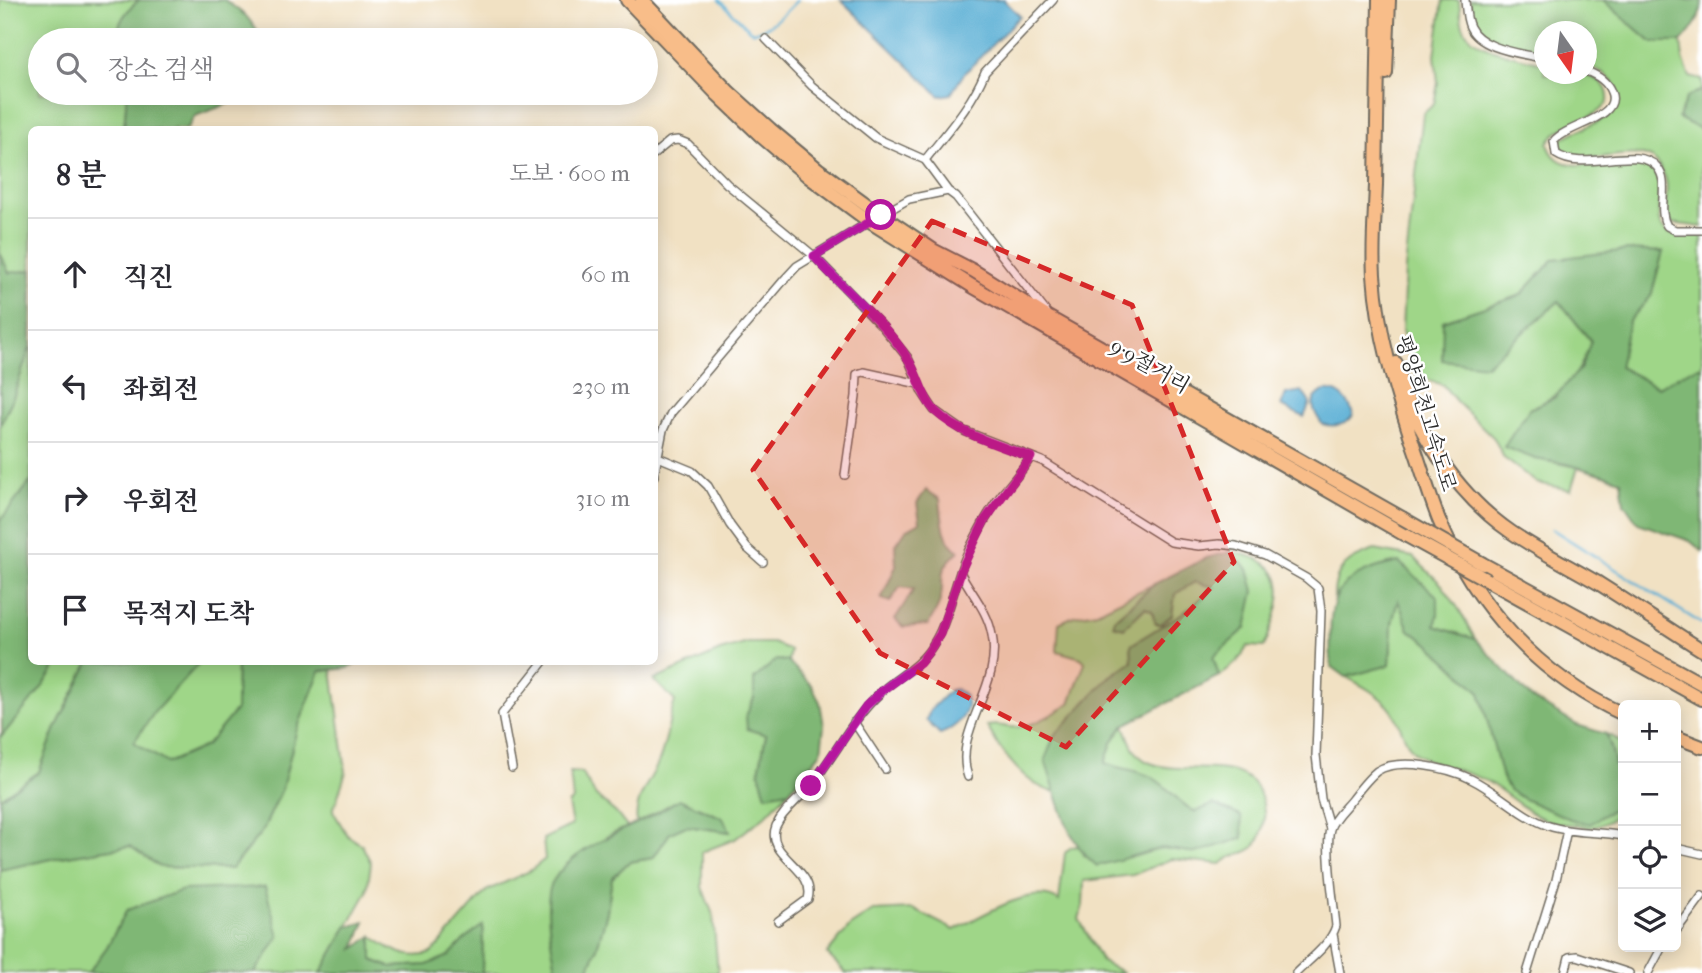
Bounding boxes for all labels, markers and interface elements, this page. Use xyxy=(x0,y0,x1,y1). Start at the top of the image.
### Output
north arrow xyxy=(1534,21,1597,84)
search box xyxy=(28,28,658,105)
icon: search xyxy=(52,48,90,86)
text: 장소 검색 xyxy=(108,54,214,85)
text: 8 분 xyxy=(56,158,106,193)
text: 도보 · 600 m xyxy=(509,160,630,187)
route start xyxy=(865,199,896,230)
icon: ahead xyxy=(56,255,94,293)
text: 60 m xyxy=(581,261,630,288)
text: 직진 xyxy=(123,262,173,293)
street label: 평양희천고속도로 xyxy=(1391,332,1461,494)
street label: 9·9절거리 xyxy=(1106,334,1194,398)
icon: left xyxy=(56,367,94,405)
text: 230 m xyxy=(572,373,630,400)
text: 좌회전 xyxy=(123,374,198,405)
icon: right xyxy=(56,479,94,517)
text: 310 m xyxy=(576,485,630,512)
text: 우회전 xyxy=(123,486,198,517)
icon: arrive xyxy=(56,591,94,629)
text: 목적지 도착 xyxy=(123,598,254,629)
map controls xyxy=(1618,700,1681,952)
button: + xyxy=(1618,700,1681,763)
button: − xyxy=(1618,763,1681,826)
route end xyxy=(795,770,826,801)
button: locate xyxy=(1618,826,1681,889)
button: layers xyxy=(1618,889,1681,952)

